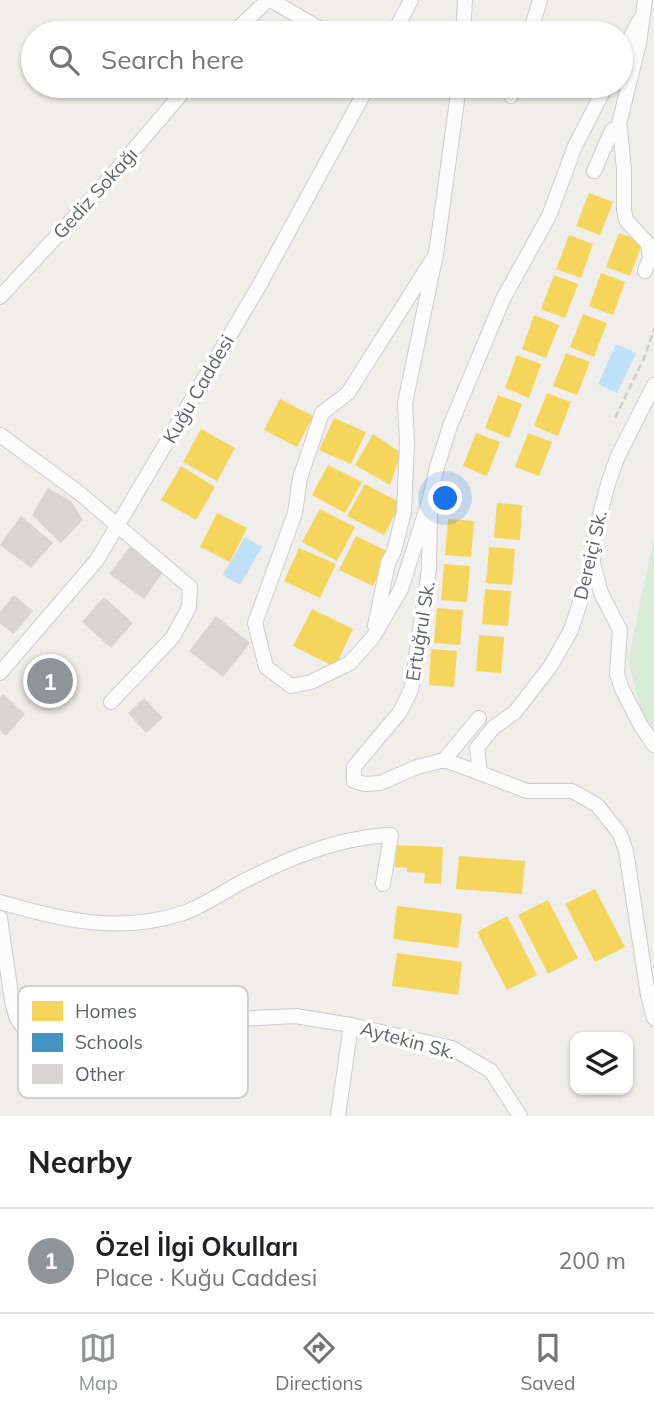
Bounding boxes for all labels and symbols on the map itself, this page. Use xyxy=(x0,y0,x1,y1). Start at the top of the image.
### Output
street label: Gediz Sokağı xyxy=(48,142,142,244)
street label: Kuğu Caddesi xyxy=(157,330,239,448)
your location xyxy=(428,481,462,515)
street label: Dereiçi Sk. xyxy=(568,508,612,602)
street label: Ertuğrul Sk. xyxy=(400,579,440,683)
pin: 1 xyxy=(27,655,73,707)
legend xyxy=(18,986,248,1098)
text: Homes xyxy=(75,999,137,1023)
street label: Aytekin Sk. xyxy=(358,1016,458,1064)
text: Schools xyxy=(75,1030,143,1054)
text: Other xyxy=(75,1062,125,1086)

